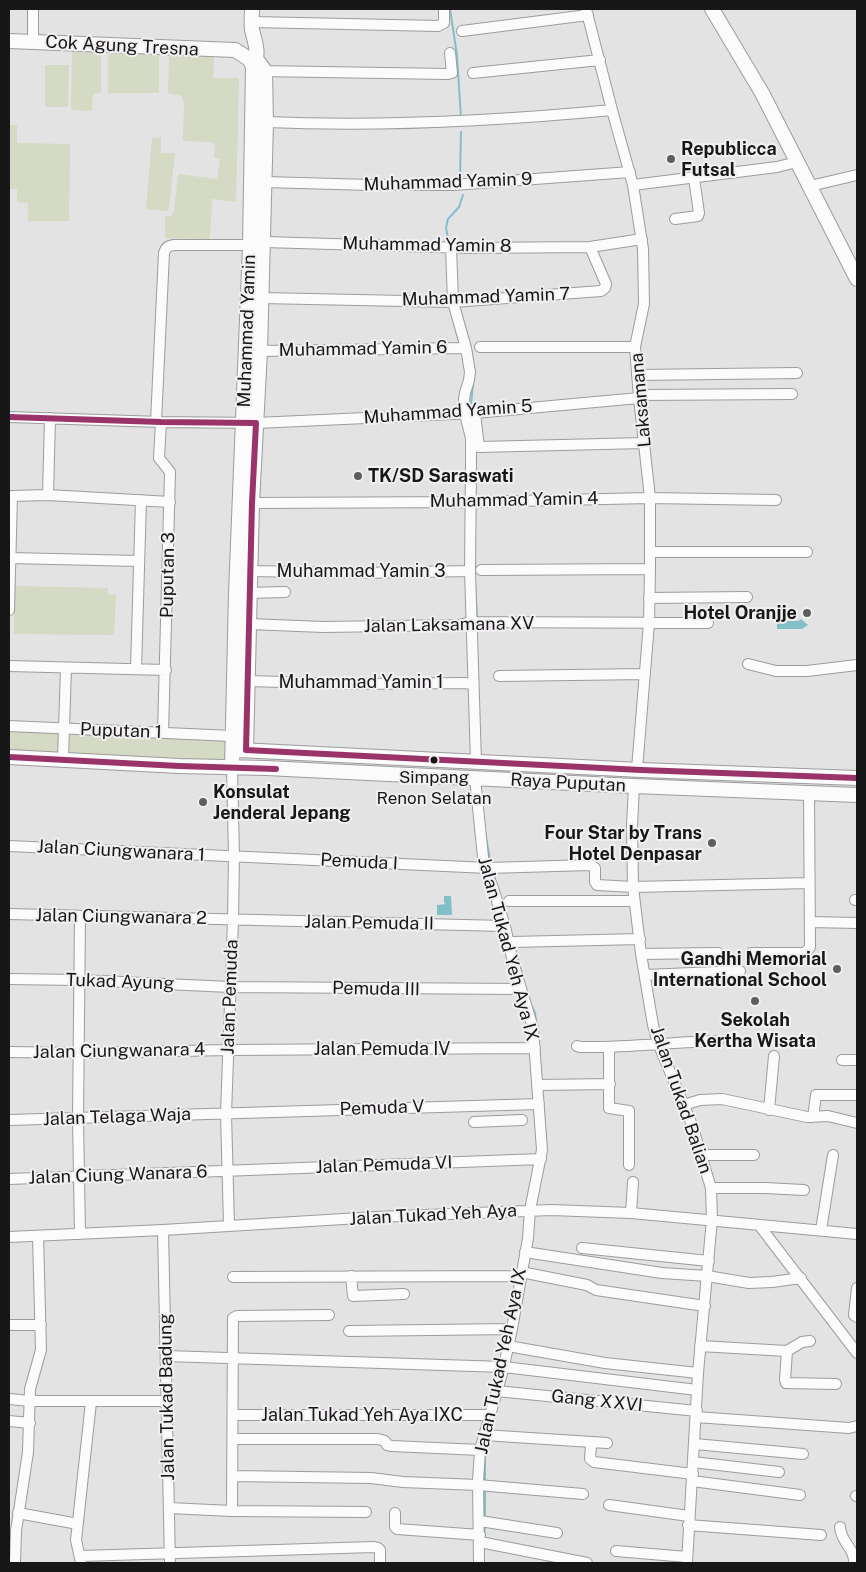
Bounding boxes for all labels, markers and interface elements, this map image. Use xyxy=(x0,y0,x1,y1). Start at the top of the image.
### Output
street label: Cok Agung Tresna xyxy=(45,31,199,61)
place label: Republicca Futsal xyxy=(681,138,777,180)
marker: Republicca Futsal xyxy=(665,153,677,165)
street label: Muhammad Yamin 9 xyxy=(363,168,533,196)
street label: Muhammad Yamin 8 xyxy=(342,233,512,257)
street label: Muhammad Yamin xyxy=(234,254,260,408)
street label: Muhammad Yamin 7 xyxy=(401,283,571,311)
street label: Muhammad Yamin 6 xyxy=(278,337,448,361)
street label: Laksamana xyxy=(626,352,656,448)
street label: Muhammad Yamin 5 xyxy=(363,395,533,429)
place label: TK/SD Saraswati xyxy=(368,465,514,487)
marker: TK/SD Saraswati xyxy=(352,470,364,482)
street label: Muhammad Yamin 4 xyxy=(429,488,599,512)
street label: Puputan 3 xyxy=(156,532,180,618)
street label: Muhammad Yamin 3 xyxy=(277,560,445,582)
place label: Hotel Oranjje xyxy=(683,602,797,624)
marker: Hotel Oranjje xyxy=(801,607,813,619)
street label: Jalan Laksamana XV xyxy=(363,613,535,637)
street label: Muhammad Yamin 1 xyxy=(279,671,443,693)
street label: Puputan 1 xyxy=(80,719,162,743)
marker: Simpang Renon Selatan xyxy=(429,755,439,765)
place label: Simpang Renon Selatan xyxy=(376,768,492,808)
street label: Raya Puputan xyxy=(510,769,626,797)
place label: Konsulat Jenderal Jepang xyxy=(213,781,351,824)
marker: Konsulat Jenderal Jepang xyxy=(197,796,209,808)
place label: Four Star by Trans Hotel Denpasar xyxy=(544,822,702,864)
street label: Jalan Ciungwanara 1 xyxy=(36,836,206,866)
marker: Four Star by Trans Hotel Denpasar xyxy=(706,837,718,849)
street label: Pemuda I xyxy=(320,849,398,875)
street label: Jalan Tukad Yeh Aya IX xyxy=(473,855,543,1043)
street label: Jalan Ciungwanara 2 xyxy=(35,905,207,929)
street label: Jalan Pemuda II xyxy=(304,911,434,935)
street label: Jalan Pemuda xyxy=(217,939,243,1055)
place label: Gandhi Memorial International School xyxy=(653,948,827,991)
marker: Gandhi Memorial International School xyxy=(831,963,843,975)
street label: Tukad Ayung xyxy=(65,969,175,995)
street label: Pemuda III xyxy=(332,977,420,1001)
marker: Sekolah Kertha Wisata xyxy=(749,995,761,1007)
place label: Sekolah Kertha Wisata xyxy=(694,1009,816,1052)
street label: Jalan Tukad Balian xyxy=(646,1023,716,1177)
street label: Jalan Pemuda IV xyxy=(314,1038,450,1060)
street label: Jalan Ciungwanara 4 xyxy=(33,1039,205,1063)
street label: Pemuda V xyxy=(339,1096,425,1120)
street label: Jalan Telaga Waja xyxy=(43,1104,191,1130)
street label: Jalan Pemuda VI xyxy=(315,1152,453,1178)
street label: Jalan Ciung Wanara 6 xyxy=(28,1161,208,1189)
street label: Jalan Tukad Yeh Aya xyxy=(349,1200,517,1230)
street label: Jalan Tukad Yeh Aya IX xyxy=(471,1266,531,1456)
street label: Jalan Tukad Badung xyxy=(155,1313,179,1481)
street label: Gang XXVI xyxy=(550,1385,644,1417)
street label: Jalan Tukad Yeh Aya IXC xyxy=(261,1404,463,1426)

